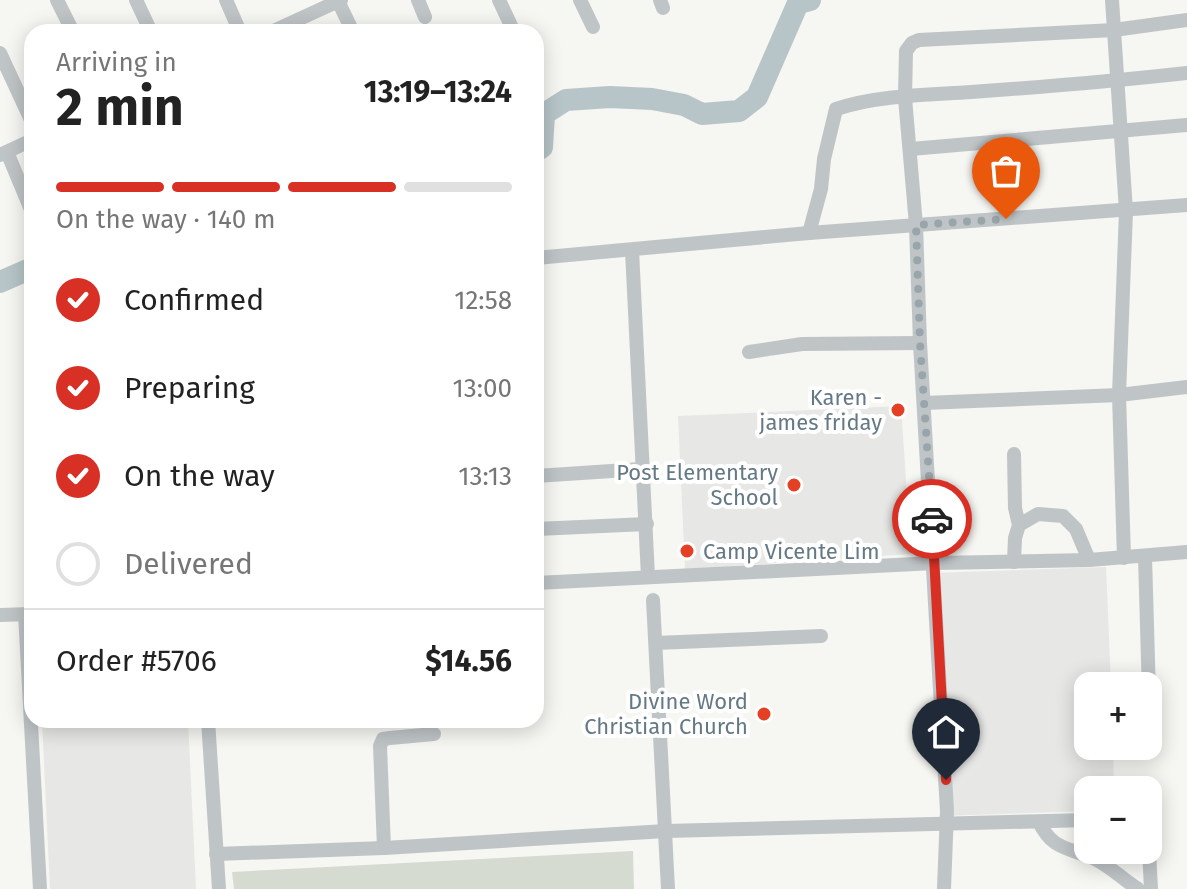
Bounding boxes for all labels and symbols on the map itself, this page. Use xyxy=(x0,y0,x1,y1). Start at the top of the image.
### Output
pin xyxy=(972,137,1040,219)
place label: Karen - james friday xyxy=(758,384,882,436)
marker: Karen - james friday xyxy=(889,401,907,419)
place label: Post Elementary School xyxy=(616,459,778,511)
marker: Post Elementary School xyxy=(785,476,803,494)
courier xyxy=(892,479,972,559)
place label: Camp Vicente Lim xyxy=(703,538,880,565)
marker: Camp Vicente Lim xyxy=(678,542,696,560)
place label: Divine Word Christian Church xyxy=(584,688,748,740)
pin xyxy=(912,698,980,780)
marker: Divine Word Christian Church xyxy=(755,705,773,723)

